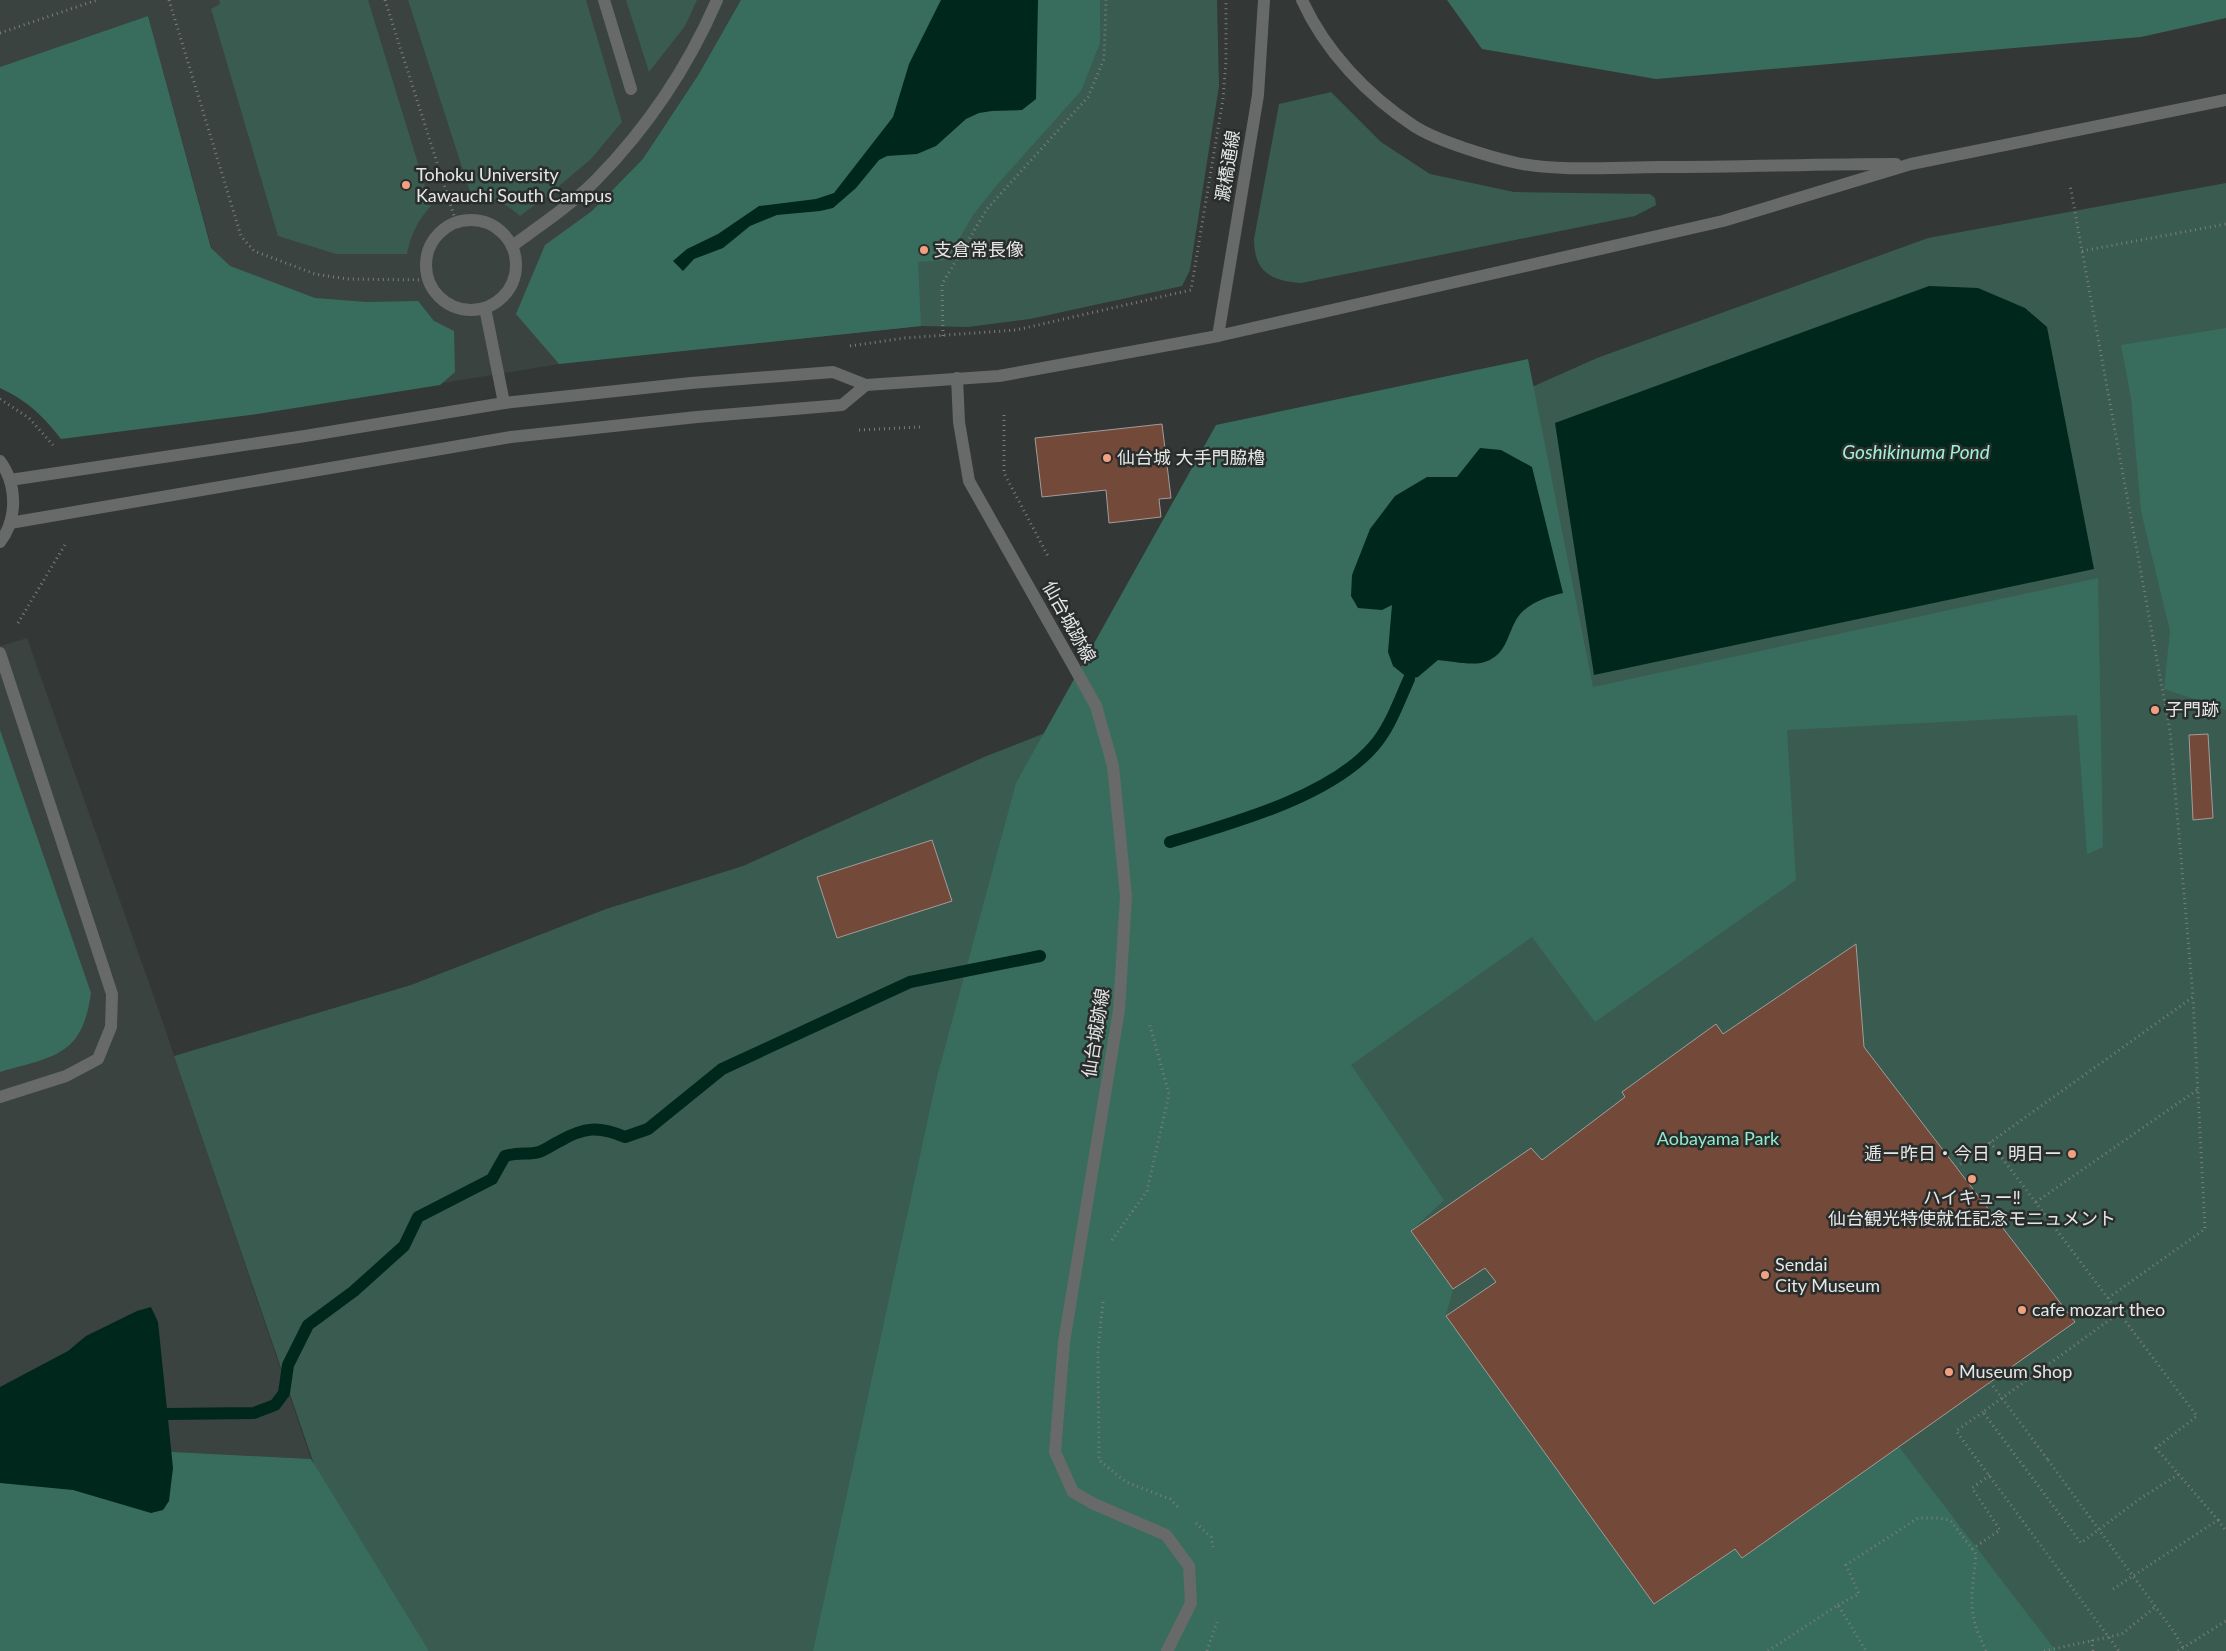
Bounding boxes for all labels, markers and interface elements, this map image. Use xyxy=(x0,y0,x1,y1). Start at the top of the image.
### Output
street label: 澱橋通線 xyxy=(1211,129,1244,203)
place label: Tohoku University Kawauchi South Campus xyxy=(416,163,612,206)
marker: Tohoku University Kawauchi South Campus xyxy=(400,179,412,191)
place label: 支倉常長像 xyxy=(934,238,1024,260)
marker: 支倉常長像 xyxy=(918,244,930,256)
water label: Goshikinuma Pond xyxy=(1842,440,1990,463)
place label: 仙台城 大手門脇櫓 xyxy=(1117,446,1266,468)
marker: 仙台城 大手門脇櫓 xyxy=(1101,452,1113,464)
street label: 仙台城跡線 xyxy=(1038,577,1101,666)
place label: 子門跡 xyxy=(2165,698,2219,720)
marker: 子門跡 xyxy=(2149,704,2161,716)
street label: 仙台城跡線 xyxy=(1077,987,1113,1079)
park label: Aobayama Park xyxy=(1657,1127,1780,1149)
place label: 逓ー昨日・今日・明日ー xyxy=(1864,1142,2062,1164)
marker: 逓ー昨日・今日・明日ー xyxy=(2066,1148,2078,1160)
marker: ハイキュー‼ 仙台観光特使就任記念モニュメント xyxy=(1966,1173,1978,1185)
place label: ハイキュー‼ 仙台観光特使就任記念モニュメント xyxy=(1828,1186,2116,1229)
place label: Sendai City Museum xyxy=(1775,1253,1880,1296)
marker: Sendai City Museum xyxy=(1759,1269,1771,1281)
place label: cafe mozart theo xyxy=(2032,1298,2165,1320)
marker: cafe mozart theo xyxy=(2016,1304,2028,1316)
place label: Museum Shop xyxy=(1959,1360,2072,1382)
marker: Museum Shop xyxy=(1943,1366,1955,1378)

